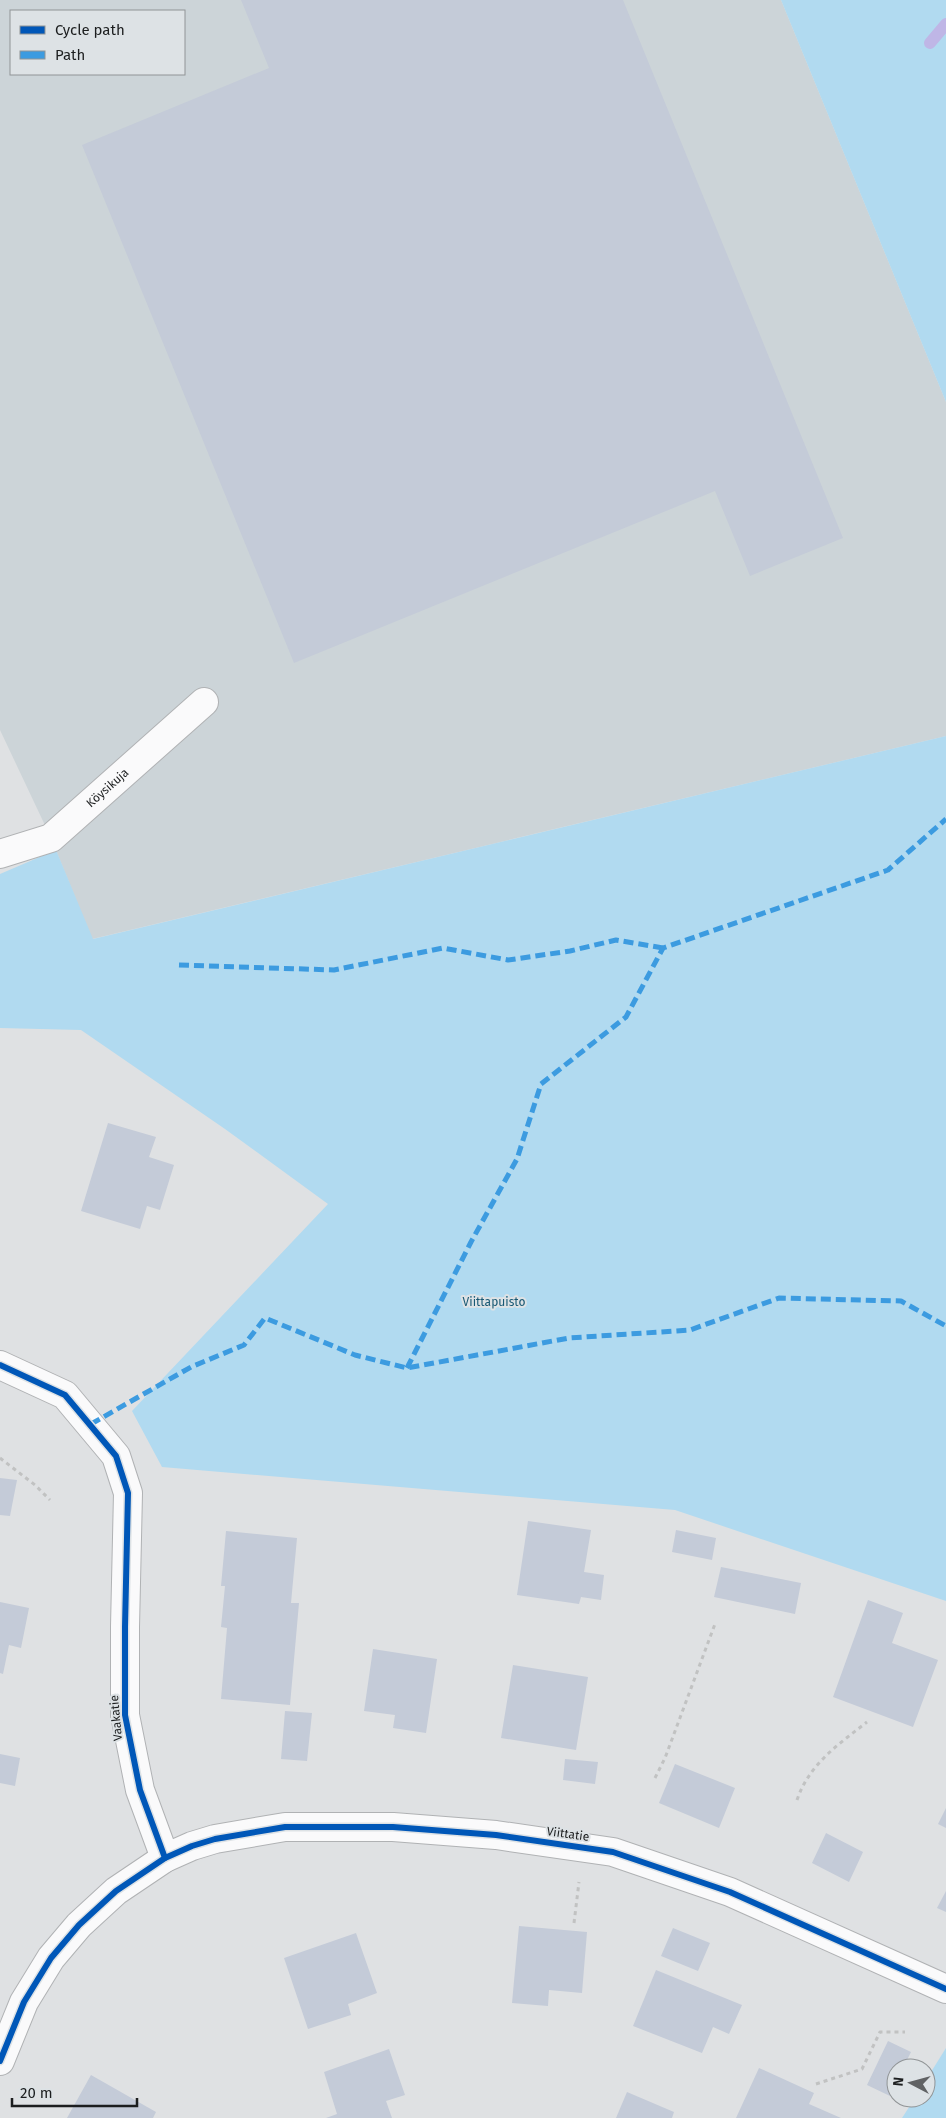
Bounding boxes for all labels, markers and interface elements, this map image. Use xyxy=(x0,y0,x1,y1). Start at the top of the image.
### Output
legend xyxy=(10,10,185,75)
text: Cycle path xyxy=(55,21,125,39)
text: Path xyxy=(55,46,85,64)
street label: Köysikuja xyxy=(84,765,131,810)
park label: Viittapuisto xyxy=(463,1295,525,1309)
street label: Vaakatie xyxy=(107,1695,125,1741)
street label: Viittatie xyxy=(546,1824,590,1844)
north arrow xyxy=(886,2058,936,2108)
scale bar xyxy=(12,2076,138,2108)
text: N xyxy=(890,2076,908,2087)
text: 20 m xyxy=(20,2084,53,2102)

